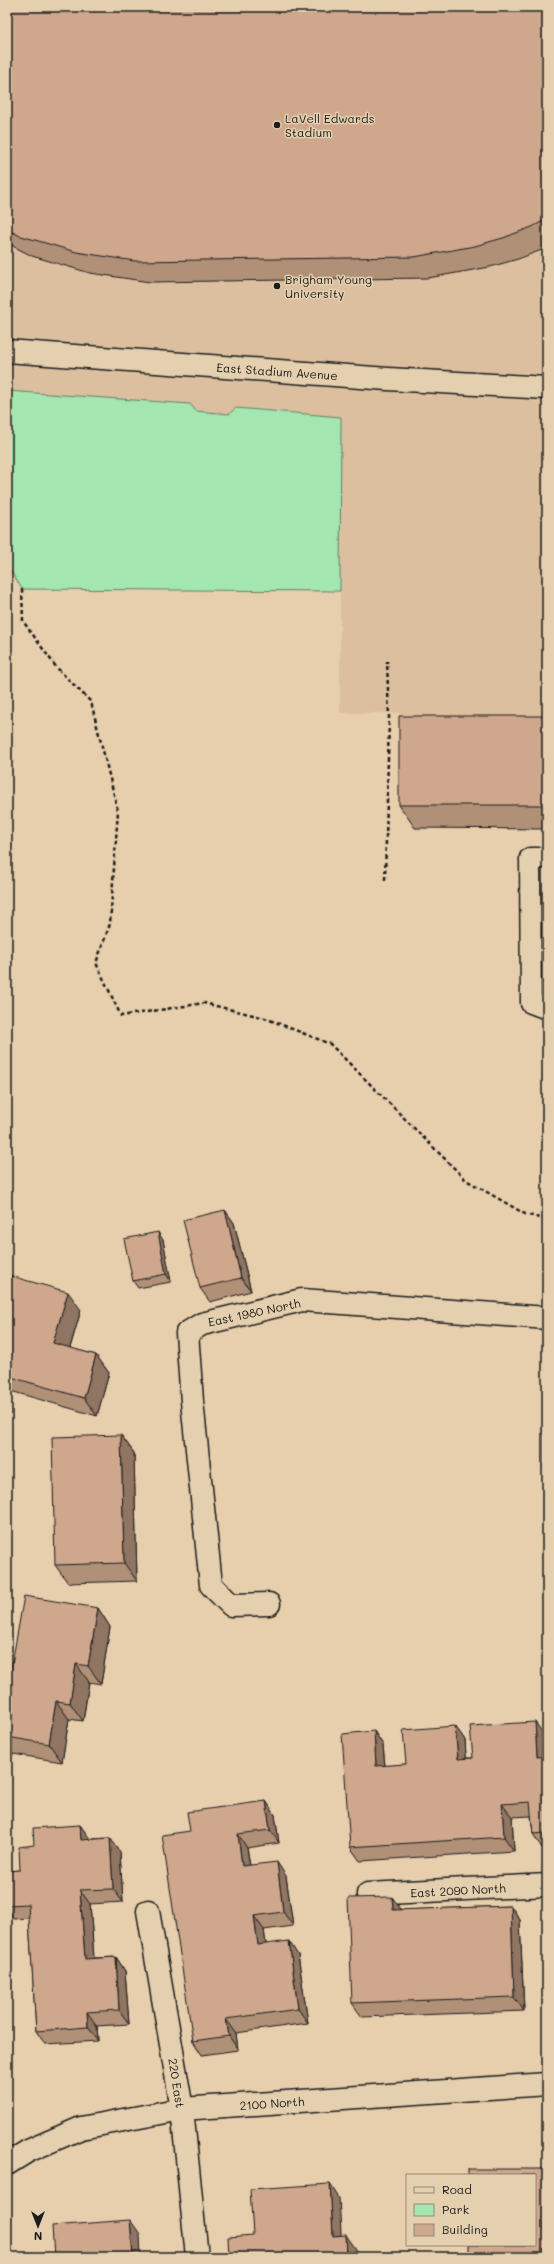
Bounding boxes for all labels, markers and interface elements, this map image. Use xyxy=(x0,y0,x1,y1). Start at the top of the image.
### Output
place label: LaVell Edwards Stadium xyxy=(285,110,375,140)
marker: LaVell Edwards Stadium xyxy=(272,120,282,130)
place label: Brigham Young University xyxy=(285,271,372,301)
marker: Brigham Young University xyxy=(272,281,282,291)
street label: East Stadium Avenue xyxy=(216,359,338,383)
street label: East 1980 North xyxy=(206,1294,302,1330)
street label: East 2090 North xyxy=(410,1879,506,1900)
street label: 220 East xyxy=(165,2057,189,2109)
street label: 2100 North xyxy=(239,2093,305,2113)
legend xyxy=(406,2174,536,2246)
text: Road xyxy=(442,2181,472,2197)
text: Park xyxy=(442,2201,469,2217)
north arrow xyxy=(18,2206,58,2246)
text: Building xyxy=(442,2221,488,2237)
text: N xyxy=(34,2229,42,2244)

